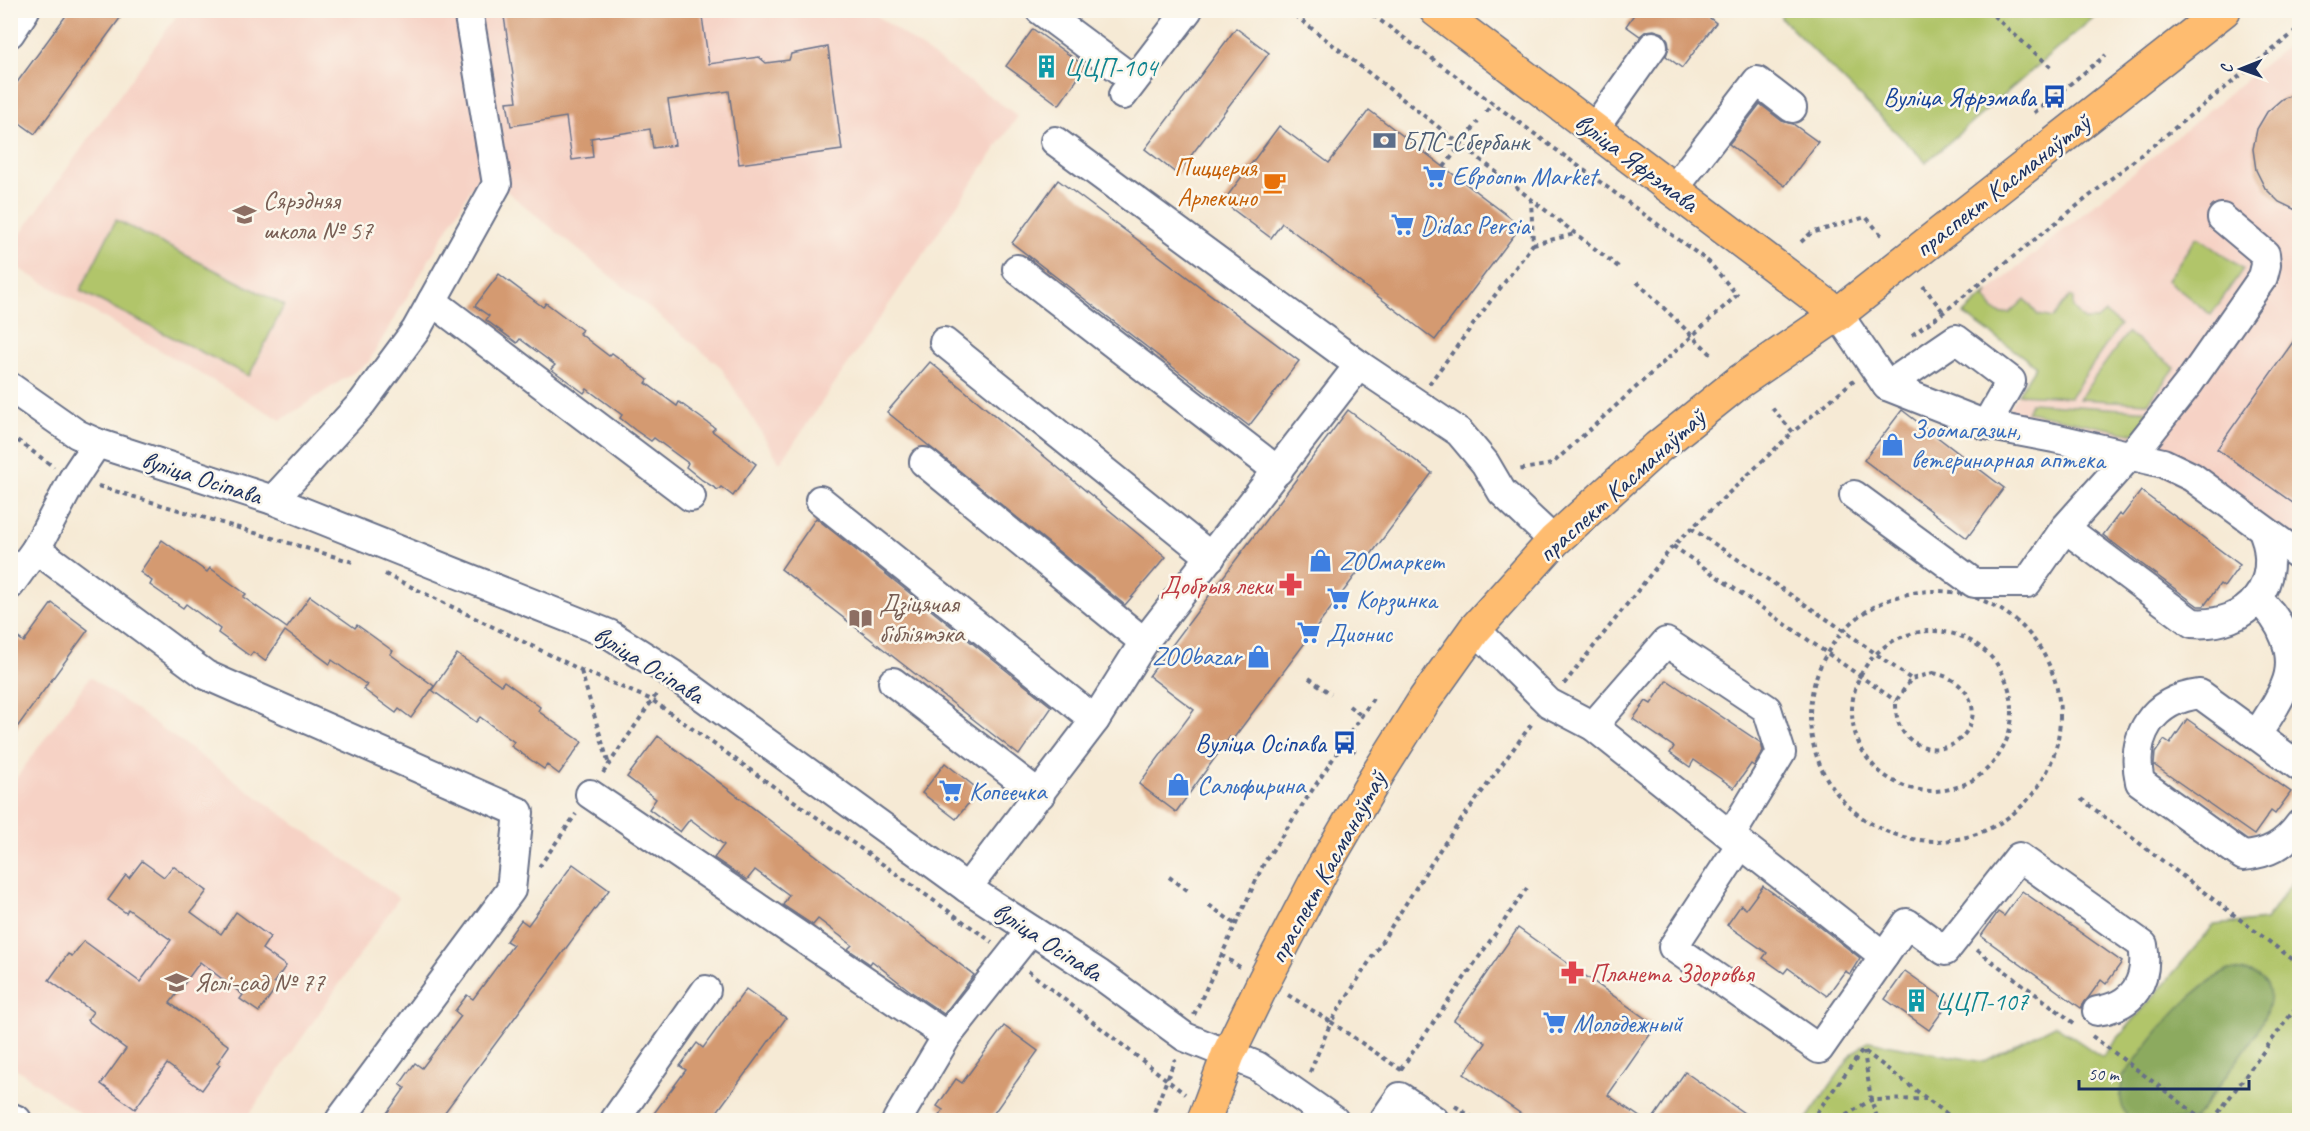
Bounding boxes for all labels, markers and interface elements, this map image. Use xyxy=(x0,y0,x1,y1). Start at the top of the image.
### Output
north arrow xyxy=(2211,39,2271,99)
place label: ЦЦП-104 xyxy=(1064,51,1160,84)
building icon: ЦЦП-104 xyxy=(1033,54,1059,80)
text: С xyxy=(2217,63,2237,73)
place label: Вуліца Яфрэмава xyxy=(1883,81,2038,114)
bus stop icon: Вуліца Яфрэмава xyxy=(2041,84,2067,110)
street label: вуліца Яфрэмава xyxy=(1569,105,1706,220)
street label: праспект Касманаўтаў xyxy=(1908,105,2099,264)
place label: БПС-Сбербанк xyxy=(1402,125,1531,158)
bank icon: БПС-Сбербанк xyxy=(1371,128,1397,154)
place label: Пиццерия Арлекино xyxy=(1174,151,1259,214)
place label: Евроопт Market xyxy=(1452,160,1600,193)
supermarket icon: Евроопт Market xyxy=(1421,163,1447,189)
cafe icon: Пиццерия Арлекино xyxy=(1262,169,1288,195)
place label: Сярэдняя школа № 57 xyxy=(263,184,374,247)
school or university icon: Сярэдняя школа № 57 xyxy=(232,202,258,228)
place label: Didas Persia xyxy=(1420,209,1531,242)
supermarket icon: Didas Persia xyxy=(1389,212,1415,238)
street label: праспект Касманаўтаў xyxy=(1531,400,1714,569)
place label: Зоомагазин, ветеринарная аптека xyxy=(1911,413,2107,476)
shop icon: Зоомагазин, ветеринарная аптека xyxy=(1880,431,1906,457)
street label: вуліца Осіпава xyxy=(138,443,267,513)
place label: ZOOмаркет xyxy=(1339,545,1445,578)
shop icon: ZOOмаркет xyxy=(1308,548,1334,574)
place label: Добрыя леки xyxy=(1160,569,1275,602)
pharmacy icon: Добрыя леки xyxy=(1277,572,1303,598)
place label: Корзинка xyxy=(1356,583,1439,616)
supermarket icon: Корзинка xyxy=(1325,586,1351,612)
place label: Дзіцячая бібліятэка xyxy=(879,587,966,650)
library icon: Дзіцячая бібліятэка xyxy=(848,605,874,631)
place label: Дионис xyxy=(1326,617,1393,650)
street label: вуліца Осіпава xyxy=(587,618,711,712)
supermarket icon: Дионис xyxy=(1295,620,1321,646)
place label: ZOObazar xyxy=(1152,640,1244,673)
shop icon: ZOObazar xyxy=(1246,643,1272,669)
place label: Вуліца Осіпава xyxy=(1195,727,1328,760)
bus stop icon: Вуліца Осіпава xyxy=(1331,730,1357,756)
street label: праспект Касманаўтаў xyxy=(1261,763,1395,969)
place label: Сальфирина xyxy=(1197,769,1307,802)
shop icon: Сальфирина xyxy=(1166,772,1192,798)
place label: Копеечка xyxy=(969,775,1048,808)
supermarket icon: Копеечка xyxy=(938,778,964,804)
street label: вуліца Осіпава xyxy=(987,894,1110,990)
place label: Планета Здоровья xyxy=(1590,957,1756,990)
pharmacy icon: Планета Здоровья xyxy=(1559,960,1585,986)
place label: Яслі-сад № 77 xyxy=(194,966,326,999)
school or university icon: Яслі-сад № 77 xyxy=(163,969,189,995)
place label: ЦЦП-107 xyxy=(1935,985,2030,1018)
building icon: ЦЦП-107 xyxy=(1904,988,1930,1014)
place label: Молодежный xyxy=(1573,1007,1684,1040)
supermarket icon: Молодежный xyxy=(1542,1010,1568,1036)
scale bar xyxy=(2079,1053,2248,1091)
text: 50 m xyxy=(2088,1063,2121,1085)

